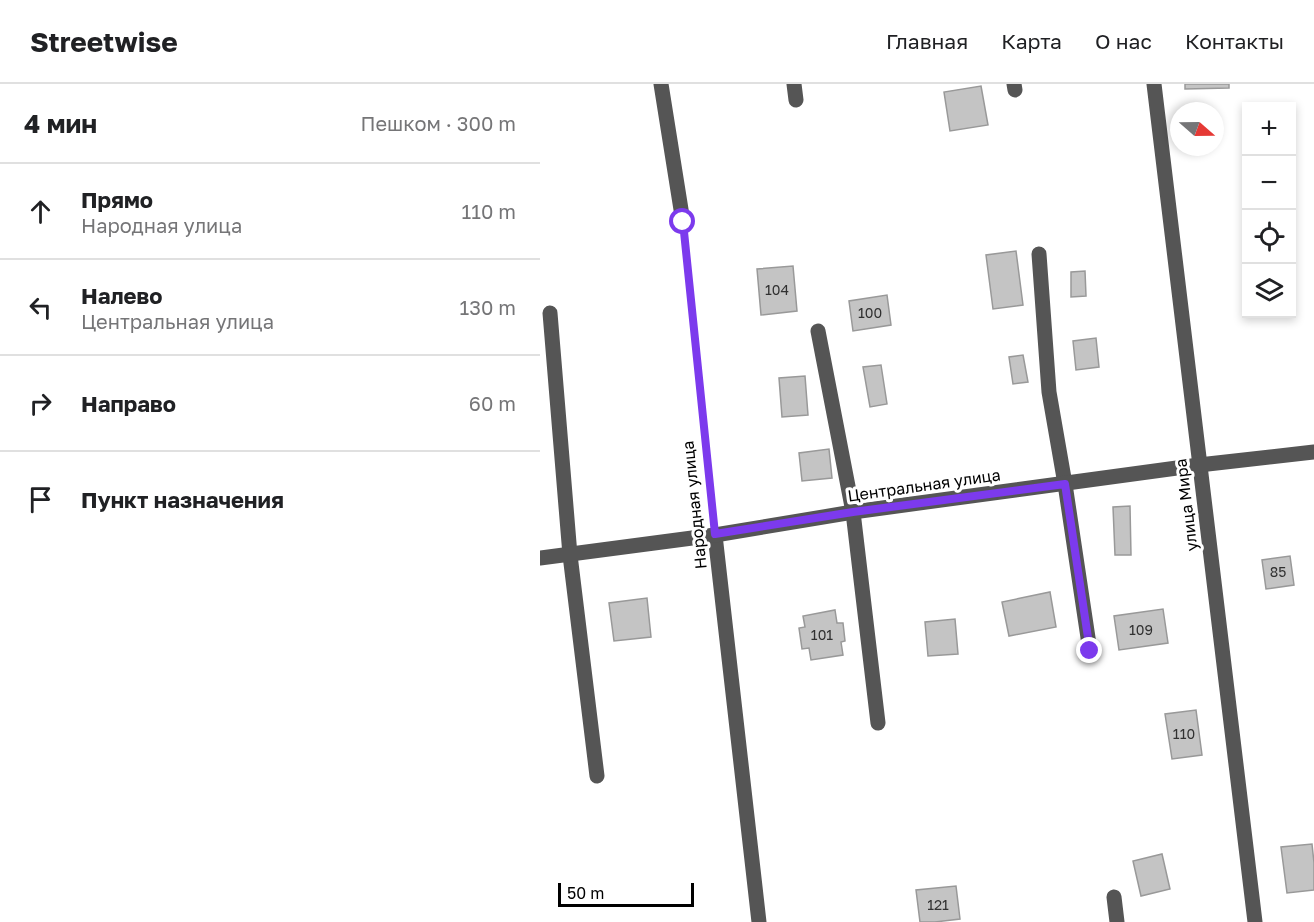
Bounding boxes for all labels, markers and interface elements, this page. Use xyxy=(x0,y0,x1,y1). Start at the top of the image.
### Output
text: Streetwise xyxy=(30,25,178,58)
text: Главная xyxy=(886,28,968,54)
text: Карта xyxy=(1001,28,1062,54)
text: О нас xyxy=(1095,28,1152,54)
text: Контакты xyxy=(1185,28,1284,54)
north arrow xyxy=(1170,102,1224,156)
map controls xyxy=(1242,102,1296,318)
button: + xyxy=(1242,102,1296,156)
text: 4 мин xyxy=(24,108,97,139)
text: Пешком · 300 m xyxy=(361,111,516,135)
button: − xyxy=(1242,156,1296,210)
text: Прямо xyxy=(81,186,153,213)
icon: ahead xyxy=(24,195,57,228)
text: 110 m xyxy=(462,199,516,223)
route start xyxy=(669,208,695,234)
button: locate xyxy=(1242,210,1296,264)
text: Народная улица xyxy=(81,213,242,237)
button: layers xyxy=(1242,264,1296,318)
house number: 104 xyxy=(765,281,789,298)
text: Налево xyxy=(81,282,163,309)
icon: left xyxy=(24,291,57,324)
text: 130 m xyxy=(460,295,516,319)
house number: 100 xyxy=(858,304,882,321)
text: Центральная улица xyxy=(81,309,274,333)
icon: right xyxy=(24,387,57,420)
text: Направо xyxy=(81,390,176,417)
text: 60 m xyxy=(469,391,516,415)
street label: Народная улица xyxy=(677,440,711,570)
street label: улица Мира xyxy=(1170,457,1202,553)
street label: Центральная улица xyxy=(846,464,1002,506)
icon: arrive xyxy=(24,483,57,516)
text: Пункт назначения xyxy=(81,486,284,513)
house number: 85 xyxy=(1270,563,1286,580)
house number: 109 xyxy=(1129,621,1153,638)
house number: 101 xyxy=(811,626,833,643)
route end xyxy=(1076,637,1102,663)
house number: 110 xyxy=(1173,725,1195,742)
scale bar xyxy=(558,880,694,908)
text: 50 m xyxy=(567,883,604,903)
house number: 121 xyxy=(927,896,949,913)

